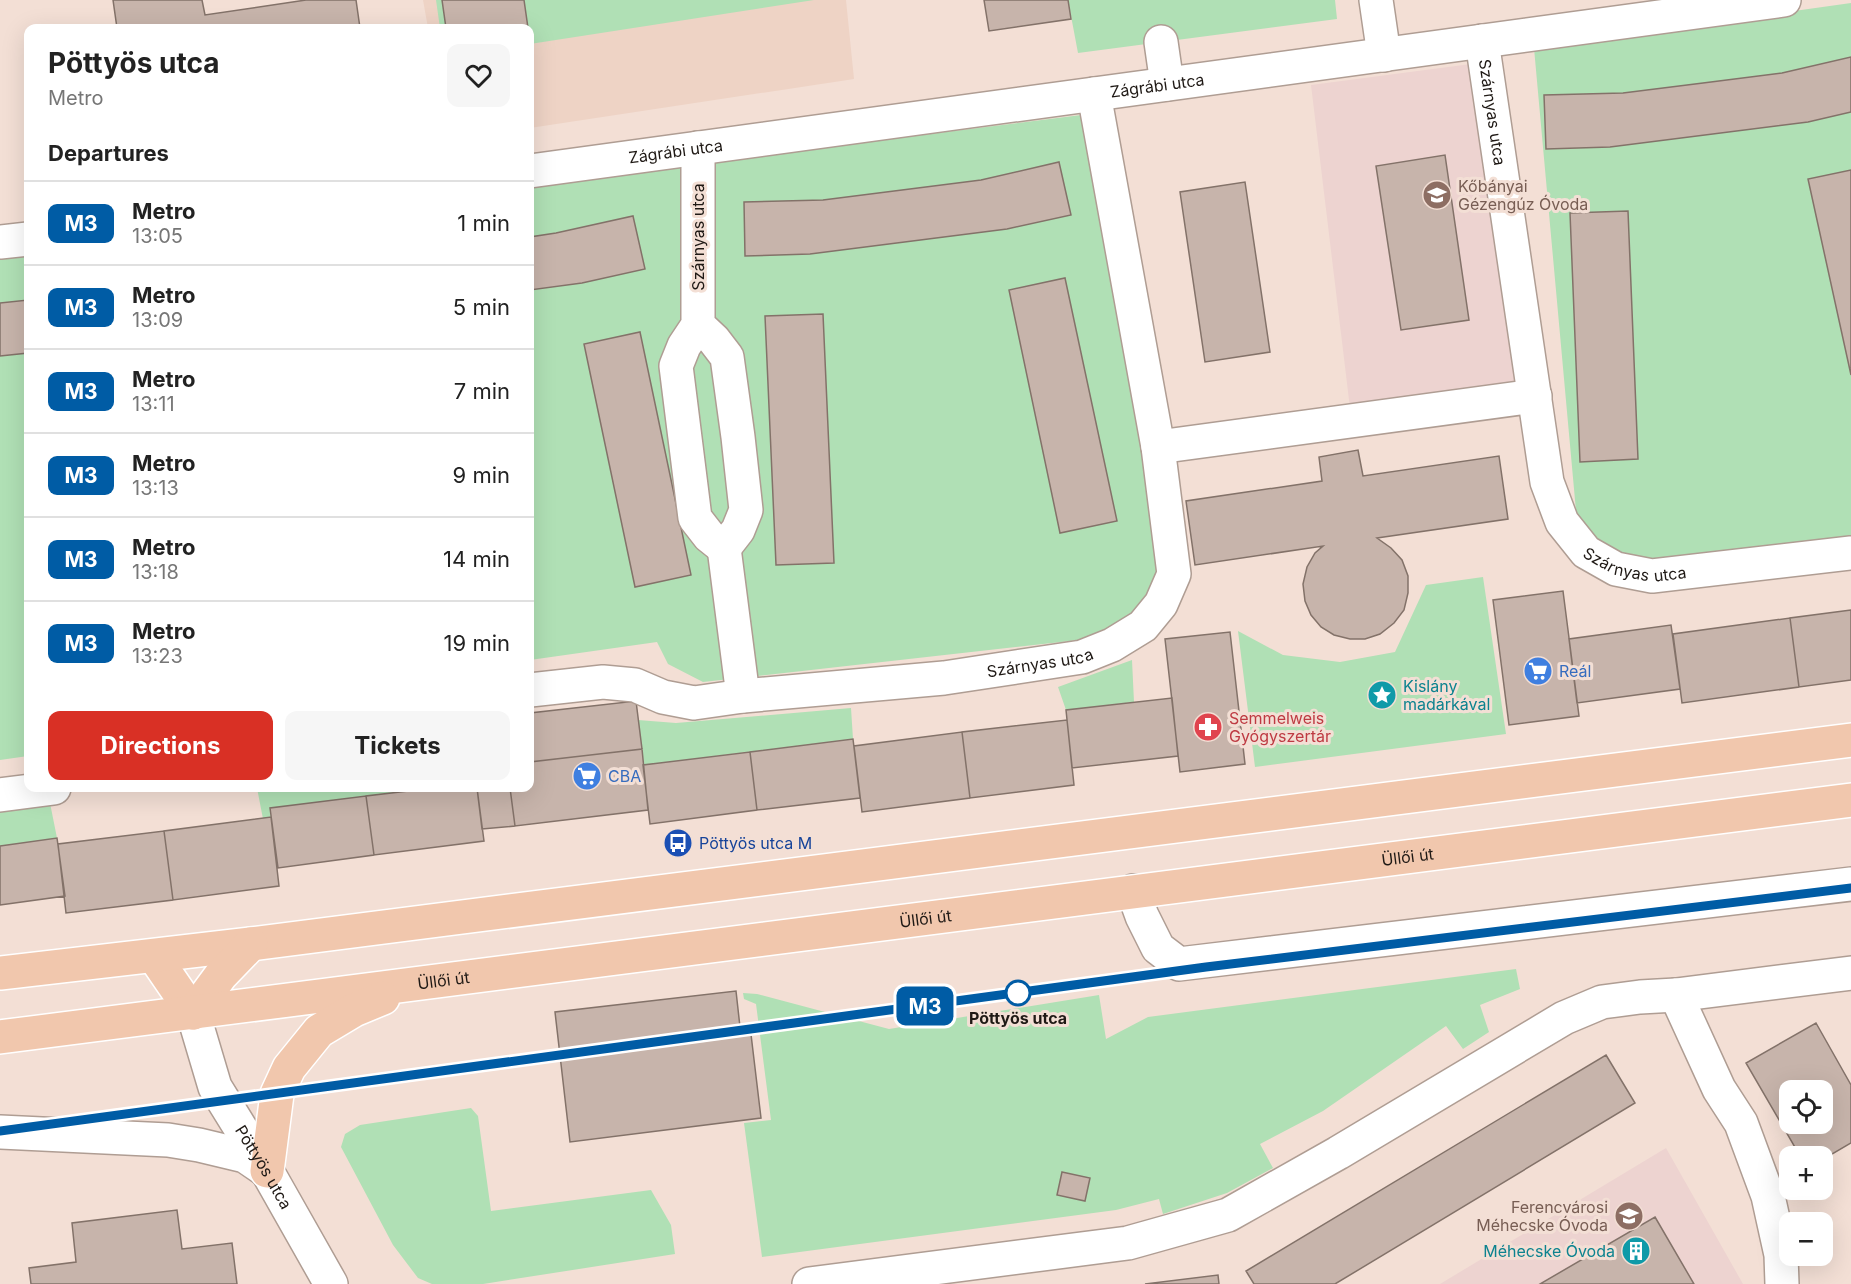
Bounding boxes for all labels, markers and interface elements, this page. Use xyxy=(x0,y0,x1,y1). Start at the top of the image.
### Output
button: heart xyxy=(447,44,510,107)
text: Pöttyös utca xyxy=(48,46,219,80)
street label: Szárnyas utca xyxy=(1475,58,1510,167)
street label: Zágrábi utca xyxy=(1109,69,1206,102)
text: Metro xyxy=(48,86,103,110)
street label: Zágrábi utca xyxy=(627,135,724,167)
text: Departures xyxy=(48,140,169,166)
place label: Kőbányai Gézengúz Óvoda xyxy=(1458,176,1588,214)
school or university icon: Kőbányai Gézengúz Óvoda xyxy=(1421,179,1453,211)
street label: Szárnyas utca xyxy=(688,183,708,291)
text: Metro xyxy=(132,198,196,224)
text: 1 min xyxy=(457,210,510,236)
text: M3 xyxy=(64,211,98,236)
text: 13:05 xyxy=(132,224,183,248)
text: Metro xyxy=(132,282,196,308)
text: 5 min xyxy=(453,294,510,320)
text: M3 xyxy=(64,295,98,320)
text: 13:09 xyxy=(132,308,183,332)
text: Metro xyxy=(132,366,196,392)
text: 7 min xyxy=(454,378,510,404)
text: M3 xyxy=(64,379,98,404)
text: 13:11 xyxy=(132,392,175,416)
text: Metro xyxy=(132,450,196,476)
text: 9 min xyxy=(453,462,510,488)
text: M3 xyxy=(64,463,98,488)
text: 13:13 xyxy=(132,476,179,500)
text: Metro xyxy=(132,534,196,560)
street label: Szárnyas utca xyxy=(1580,543,1688,586)
text: 14 min xyxy=(443,546,510,572)
text: M3 xyxy=(64,547,98,572)
text: 13:18 xyxy=(132,560,179,584)
text: Metro xyxy=(132,618,196,644)
text: 19 min xyxy=(444,630,510,656)
text: M3 xyxy=(64,631,98,656)
text: 13:23 xyxy=(132,644,183,668)
street label: Szárnyas utca xyxy=(985,644,1096,681)
supermarket icon: Reál xyxy=(1522,655,1554,687)
place label: Reál xyxy=(1559,661,1591,681)
place label: Kislány madárkával xyxy=(1403,676,1490,714)
place icon: Kislány madárkával xyxy=(1366,679,1398,711)
place label: Semmelweis Gyógyszertár xyxy=(1229,708,1331,746)
button: Directions xyxy=(48,711,273,780)
button: Tickets xyxy=(285,711,510,780)
pharmacy icon: Semmelweis Gyógyszertár xyxy=(1192,711,1224,743)
supermarket icon: CBA xyxy=(571,760,603,792)
place label: CBA xyxy=(608,766,641,786)
bus stop icon: Pöttyös utca M xyxy=(662,827,694,859)
place label: Pöttyös utca M xyxy=(699,833,812,853)
street label: Üllői út xyxy=(1380,844,1435,870)
street label: Üllői út xyxy=(898,905,953,932)
street label: Üllői út xyxy=(416,967,471,993)
marker: Pöttyös utca xyxy=(1005,980,1031,1006)
line badge: M3 xyxy=(898,986,952,1026)
text: M3 xyxy=(908,994,942,1019)
place label: Pöttyös utca xyxy=(969,1008,1067,1028)
map controls xyxy=(1779,1080,1833,1266)
button: locate xyxy=(1779,1080,1833,1134)
street label: Pöttyös utca xyxy=(231,1121,296,1213)
button: + xyxy=(1779,1146,1833,1200)
place label: Ferencvárosi Méhecske Óvoda xyxy=(1476,1197,1608,1235)
school or university icon: Ferencvárosi Méhecske Óvoda xyxy=(1613,1200,1645,1232)
button: − xyxy=(1779,1212,1833,1266)
building icon: Méhecske Óvoda xyxy=(1620,1235,1652,1267)
place label: Méhecske Óvoda xyxy=(1483,1241,1615,1261)

